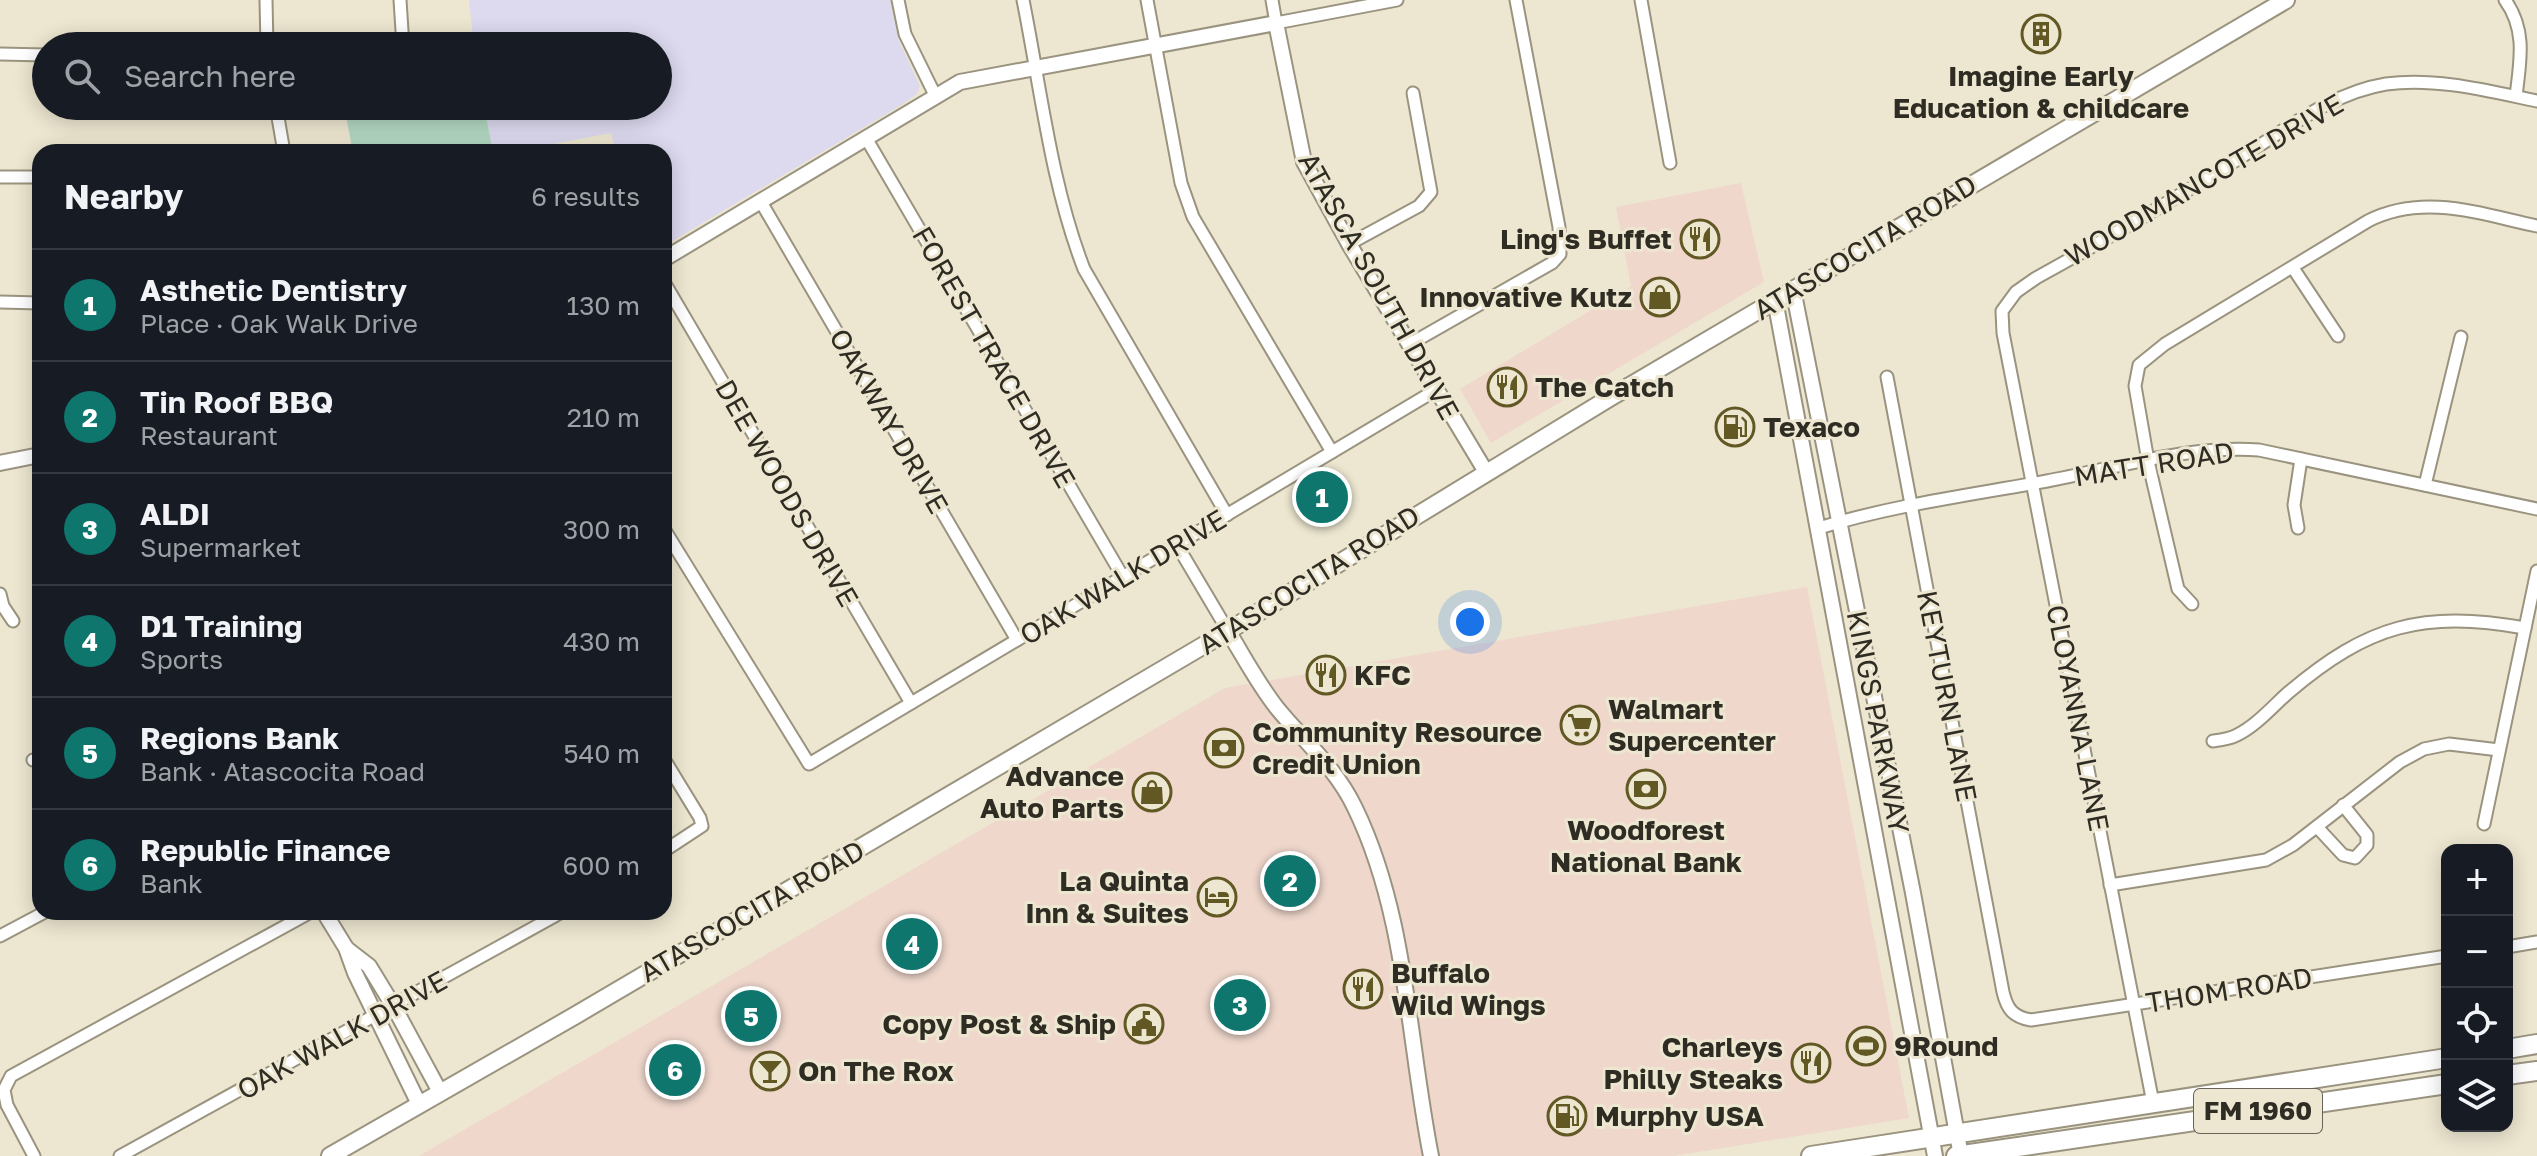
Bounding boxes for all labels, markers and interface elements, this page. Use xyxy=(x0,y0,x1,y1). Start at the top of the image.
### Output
building icon: Imagine Early Education & childcare xyxy=(2020,13,2062,55)
search box xyxy=(32,32,672,120)
icon: search xyxy=(60,54,104,98)
text: Search here xyxy=(124,58,296,94)
place label: Imagine Early Education & childcare xyxy=(1893,59,2189,124)
street label: WOODMANCOTE DRIVE xyxy=(2059,86,2349,273)
street label: ATASCA SOUTH DRIVE xyxy=(1292,146,1467,425)
street label: ATASCOCITA ROAD xyxy=(1747,167,1982,326)
text: Nearby xyxy=(64,176,184,216)
text: 6 results xyxy=(531,181,640,212)
restaurant icon: Ling's Buffet xyxy=(1679,218,1721,260)
street label: FOREST TRACE DRIVE xyxy=(906,220,1083,493)
place label: Ling's Buffet xyxy=(1500,222,1672,255)
text: Asthetic Dentistry xyxy=(140,272,407,308)
shop icon: Innovative Kutz xyxy=(1639,276,1681,318)
place label: Innovative Kutz xyxy=(1419,280,1632,313)
text: 1 xyxy=(83,290,97,321)
text: 130 m xyxy=(567,290,640,321)
text: Place · Oak Walk Drive xyxy=(140,308,418,339)
street label: OAKWAY DRIVE xyxy=(823,322,956,519)
restaurant icon: The Catch xyxy=(1486,366,1528,408)
place label: The Catch xyxy=(1535,370,1674,403)
street label: DEE WOODS DRIVE xyxy=(709,373,866,612)
text: Tin Roof BBQ xyxy=(140,384,333,420)
text: 2 xyxy=(82,402,98,433)
text: 210 m xyxy=(567,402,640,433)
fuel station icon: Texaco xyxy=(1714,406,1756,448)
place label: Texaco xyxy=(1763,410,1860,443)
text: Restaurant xyxy=(140,420,278,451)
street label: MATT ROAD xyxy=(2072,435,2236,492)
pin: 1 xyxy=(1296,467,1348,527)
text: ALDI xyxy=(140,496,210,532)
street label: ATASCOCITA ROAD xyxy=(1192,498,1425,661)
street label: OAK WALK DRIVE xyxy=(1014,502,1232,651)
text: 3 xyxy=(82,514,98,545)
text: 300 m xyxy=(563,514,640,545)
text: Supermarket xyxy=(140,532,301,563)
street label: KEYTURN LANE xyxy=(1911,587,1984,804)
your location xyxy=(1450,602,1490,642)
street label: CLOYANNA LANE xyxy=(2040,602,2117,834)
text: D1 Training xyxy=(140,608,303,644)
street label: KINGS PARKWAY xyxy=(1841,608,1916,836)
text: 4 xyxy=(82,626,98,657)
text: 430 m xyxy=(563,626,640,657)
text: Sports xyxy=(140,644,223,675)
restaurant icon: KFC xyxy=(1305,654,1347,696)
place label: KFC xyxy=(1354,658,1411,691)
place label: Walmart Supercenter xyxy=(1608,692,1776,757)
supermarket icon: Walmart Supercenter xyxy=(1559,704,1601,746)
place label: Community Resource Credit Union xyxy=(1252,715,1542,780)
text: Regions Bank xyxy=(140,720,339,756)
bank icon: Community Resource Credit Union xyxy=(1203,727,1245,769)
text: 5 xyxy=(82,738,98,769)
text: 540 m xyxy=(563,738,640,769)
text: Bank · Atascocita Road xyxy=(140,756,425,787)
place label: Advance Auto Parts xyxy=(980,759,1124,824)
bank icon: Woodforest National Bank xyxy=(1625,768,1667,810)
shop icon: Advance Auto Parts xyxy=(1131,771,1173,813)
place label: Woodforest National Bank xyxy=(1550,813,1742,878)
text: Republic Finance xyxy=(140,832,391,868)
street label: ATASCOCITA ROAD xyxy=(633,833,870,988)
map controls xyxy=(2441,844,2513,1132)
button: + xyxy=(2441,844,2513,916)
text: 6 xyxy=(82,850,98,881)
text: 600 m xyxy=(563,850,640,881)
pin: 2 xyxy=(1264,851,1316,911)
place label: La Quinta Inn & Suites xyxy=(1025,864,1189,929)
text: Bank xyxy=(140,868,203,899)
hotel icon: La Quinta Inn & Suites xyxy=(1196,876,1238,918)
pin: 4 xyxy=(886,914,938,974)
button: − xyxy=(2441,916,2513,988)
place label: Buffalo Wild Wings xyxy=(1391,956,1546,1021)
street label: THOM ROAD xyxy=(2143,960,2314,1019)
street label: OAK WALK DRIVE xyxy=(231,963,452,1106)
restaurant icon: Buffalo Wild Wings xyxy=(1342,968,1384,1010)
pin: 3 xyxy=(1214,975,1266,1035)
pin: 5 xyxy=(725,986,777,1046)
button: locate xyxy=(2441,988,2513,1060)
public building icon: Copy Post & Ship xyxy=(1123,1003,1165,1045)
place label: Copy Post & Ship xyxy=(882,1007,1116,1040)
sports icon: 9Round xyxy=(1845,1025,1887,1067)
place label: 9Round xyxy=(1894,1029,1998,1062)
place label: Charleys Philly Steaks xyxy=(1603,1030,1783,1095)
pin: 6 xyxy=(649,1040,701,1100)
restaurant icon: Charleys Philly Steaks xyxy=(1790,1042,1832,1084)
bar icon: On The Rox xyxy=(749,1050,791,1092)
place label: On The Rox xyxy=(798,1054,954,1087)
button: layers xyxy=(2441,1060,2513,1132)
road number: FM 1960 xyxy=(2194,1089,2322,1133)
fuel station icon: Murphy USA xyxy=(1546,1095,1588,1137)
place label: Murphy USA xyxy=(1595,1099,1764,1132)

